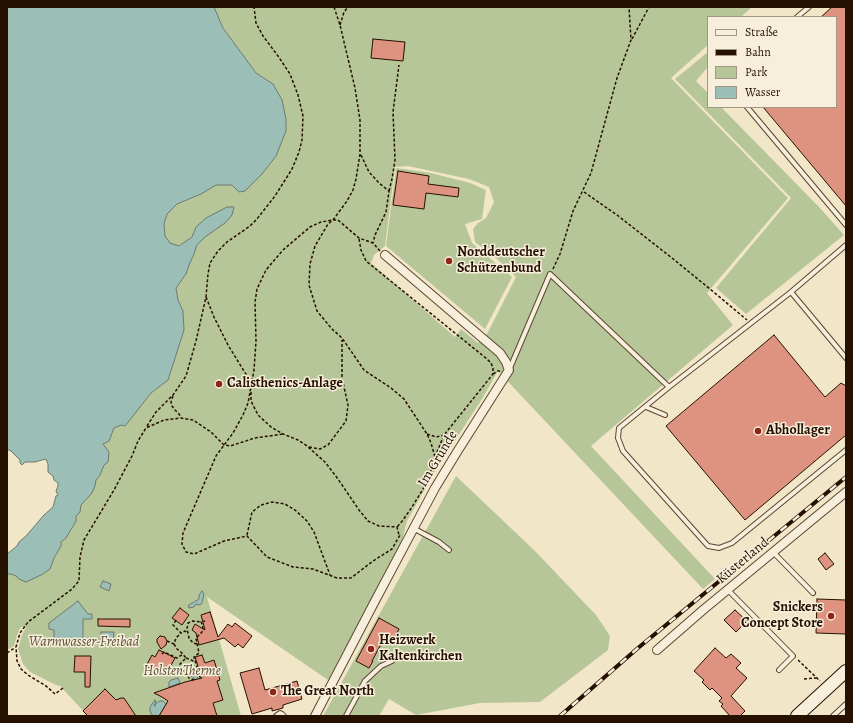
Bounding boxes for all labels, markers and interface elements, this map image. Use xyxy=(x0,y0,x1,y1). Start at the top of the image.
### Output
legend xyxy=(707,16,837,108)
text: Straße xyxy=(745,24,778,40)
text: Bahn xyxy=(745,44,771,60)
text: Park xyxy=(745,64,768,80)
text: Wasser xyxy=(745,84,780,100)
place label: Norddeutscher Schützenbund xyxy=(457,245,545,278)
marker: Norddeutscher Schützenbund xyxy=(444,256,454,266)
place label: Calisthenics-Anlage xyxy=(227,376,343,392)
marker: Calisthenics-Anlage xyxy=(214,379,224,389)
place label: Abhollager xyxy=(766,423,830,439)
marker: Abhollager xyxy=(753,426,763,436)
street label: Im Grunde xyxy=(415,428,461,490)
street label: Küsterland xyxy=(713,534,773,588)
place label: Snickers Concept Store xyxy=(741,600,823,632)
marker: Snickers Concept Store xyxy=(826,611,836,621)
place label: Heizwerk Kaltenkirchen xyxy=(379,633,462,666)
park label: Warmwasser-Freibad xyxy=(29,635,139,651)
marker: Heizwerk Kaltenkirchen xyxy=(366,644,376,654)
park label: HolstenTherme xyxy=(143,664,221,680)
place label: The Great North xyxy=(281,684,374,700)
marker: The Great North xyxy=(268,687,278,697)

